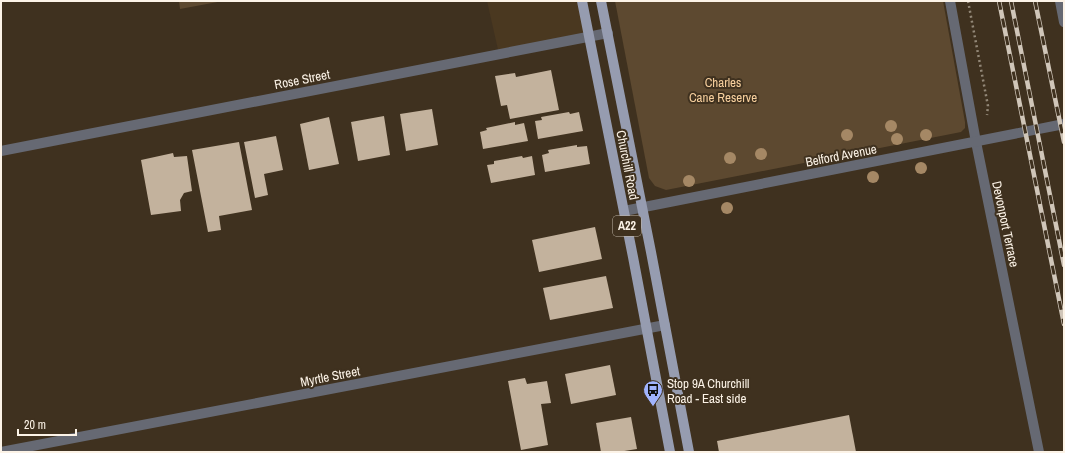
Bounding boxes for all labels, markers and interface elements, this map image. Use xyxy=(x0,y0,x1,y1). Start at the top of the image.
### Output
street label: Rose Street xyxy=(273,66,331,93)
park label: Charles Cane Reserve xyxy=(689,74,757,106)
street label: Churchill Road xyxy=(612,129,643,201)
street label: Belford Avenue xyxy=(804,140,878,171)
street label: Devonport Terrace xyxy=(988,180,1023,269)
road number: A22 xyxy=(613,216,641,236)
street label: Myrtle Street xyxy=(299,362,361,391)
place label: Stop 9A Churchill Road - East side xyxy=(667,375,749,407)
bus stop icon: Stop 9A Churchill Road - East side xyxy=(642,379,664,407)
scale bar xyxy=(18,411,76,437)
text: 20 m xyxy=(24,417,46,433)

